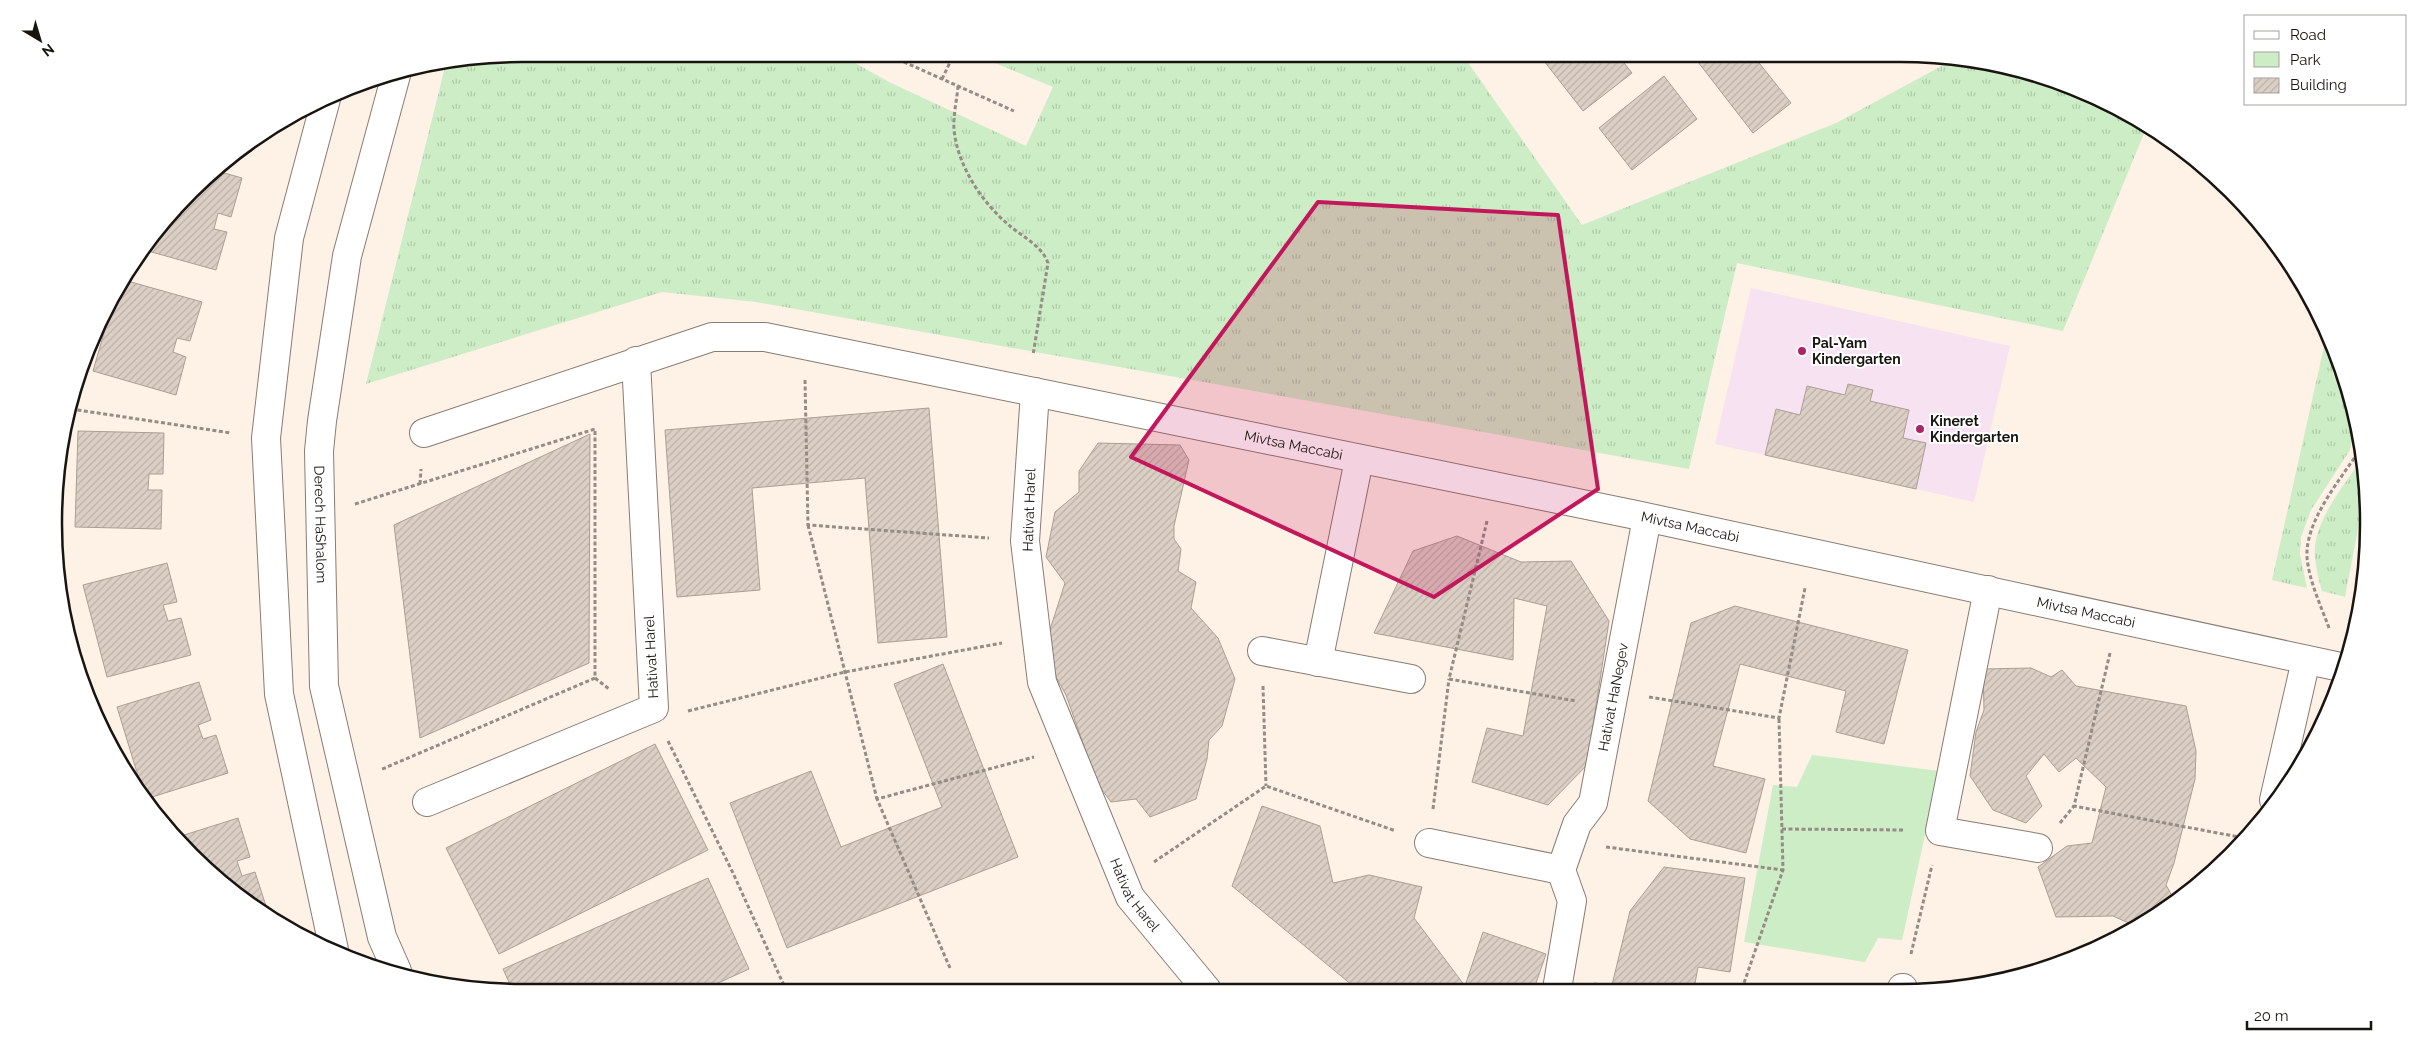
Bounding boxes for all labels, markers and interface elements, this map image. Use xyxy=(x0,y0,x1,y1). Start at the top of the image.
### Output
north arrow xyxy=(15,15,65,65)
legend xyxy=(2244,15,2407,105)
text: Road xyxy=(2290,26,2326,44)
text: N xyxy=(39,41,57,60)
text: Park xyxy=(2290,51,2321,69)
text: Building xyxy=(2290,76,2347,94)
place label: Pal-Yam Kindergarten xyxy=(1812,335,1901,367)
marker: Pal-Yam Kindergarten xyxy=(1796,345,1808,357)
place label: Kineret Kindergarten xyxy=(1930,413,2019,445)
marker: Kineret Kindergarten xyxy=(1914,423,1926,435)
street label: Mivtsa Maccabi xyxy=(1243,427,1344,463)
street label: Derech HaShalom xyxy=(311,465,330,584)
street label: Hativat Harel xyxy=(1020,468,1038,552)
street label: Mivtsa Maccabi xyxy=(1640,508,1741,545)
street label: Mivtsa Maccabi xyxy=(2035,594,2137,630)
street label: Hativat Harel xyxy=(641,615,661,699)
street label: Hativat HaNegev xyxy=(1595,641,1631,753)
street label: Hativat Harel xyxy=(1107,856,1163,935)
scale bar xyxy=(2247,998,2371,1030)
text: 20 m xyxy=(2254,1007,2289,1025)

